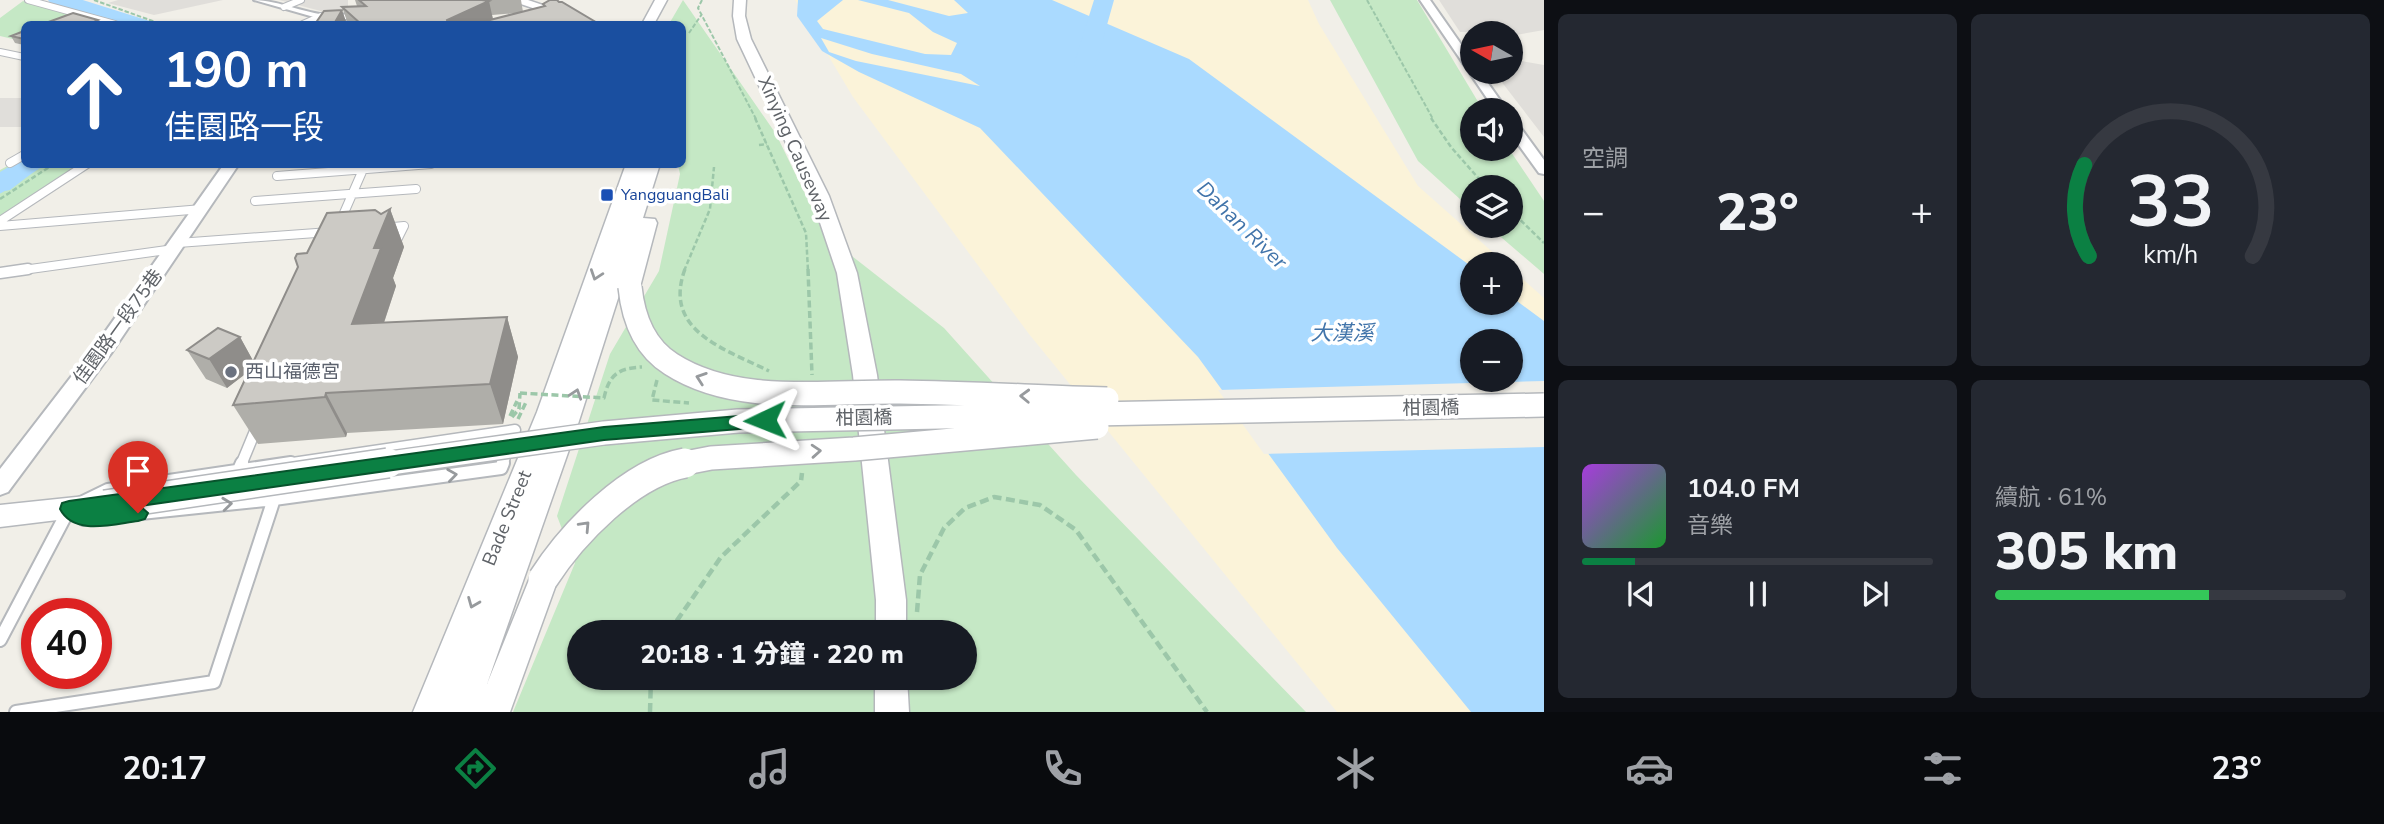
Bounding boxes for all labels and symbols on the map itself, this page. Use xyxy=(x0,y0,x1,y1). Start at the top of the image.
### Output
north arrow xyxy=(1460,21,1522,84)
street label: Xinying Causeway xyxy=(751,72,839,226)
water label: Dahan River xyxy=(1191,175,1294,275)
place label: YangguangBali xyxy=(620,184,729,206)
marker: YangguangBali xyxy=(599,187,615,203)
street label: 佳園路一段75巷 xyxy=(67,264,169,390)
one-way arrow xyxy=(590,269,604,281)
water label: 大漢溪 xyxy=(1311,319,1376,347)
place label: 西山福德宮 xyxy=(245,359,340,385)
marker: 西山福德宮 xyxy=(223,364,239,380)
one-way arrow xyxy=(695,372,707,386)
position arrow xyxy=(728,383,802,457)
one-way arrow xyxy=(568,389,582,401)
one-way arrow xyxy=(1019,389,1030,404)
street label: 柑園橋 xyxy=(1402,395,1460,421)
street label: 柑園橋 xyxy=(835,405,893,431)
pin xyxy=(108,441,168,513)
one-way arrow xyxy=(811,444,822,459)
street label: Bade Street xyxy=(476,466,538,570)
one-way arrow xyxy=(446,468,458,483)
one-way arrow xyxy=(221,497,232,512)
one-way arrow xyxy=(576,521,589,534)
one-way arrow xyxy=(468,596,482,608)
speed limit sign: 40 xyxy=(21,598,112,689)

